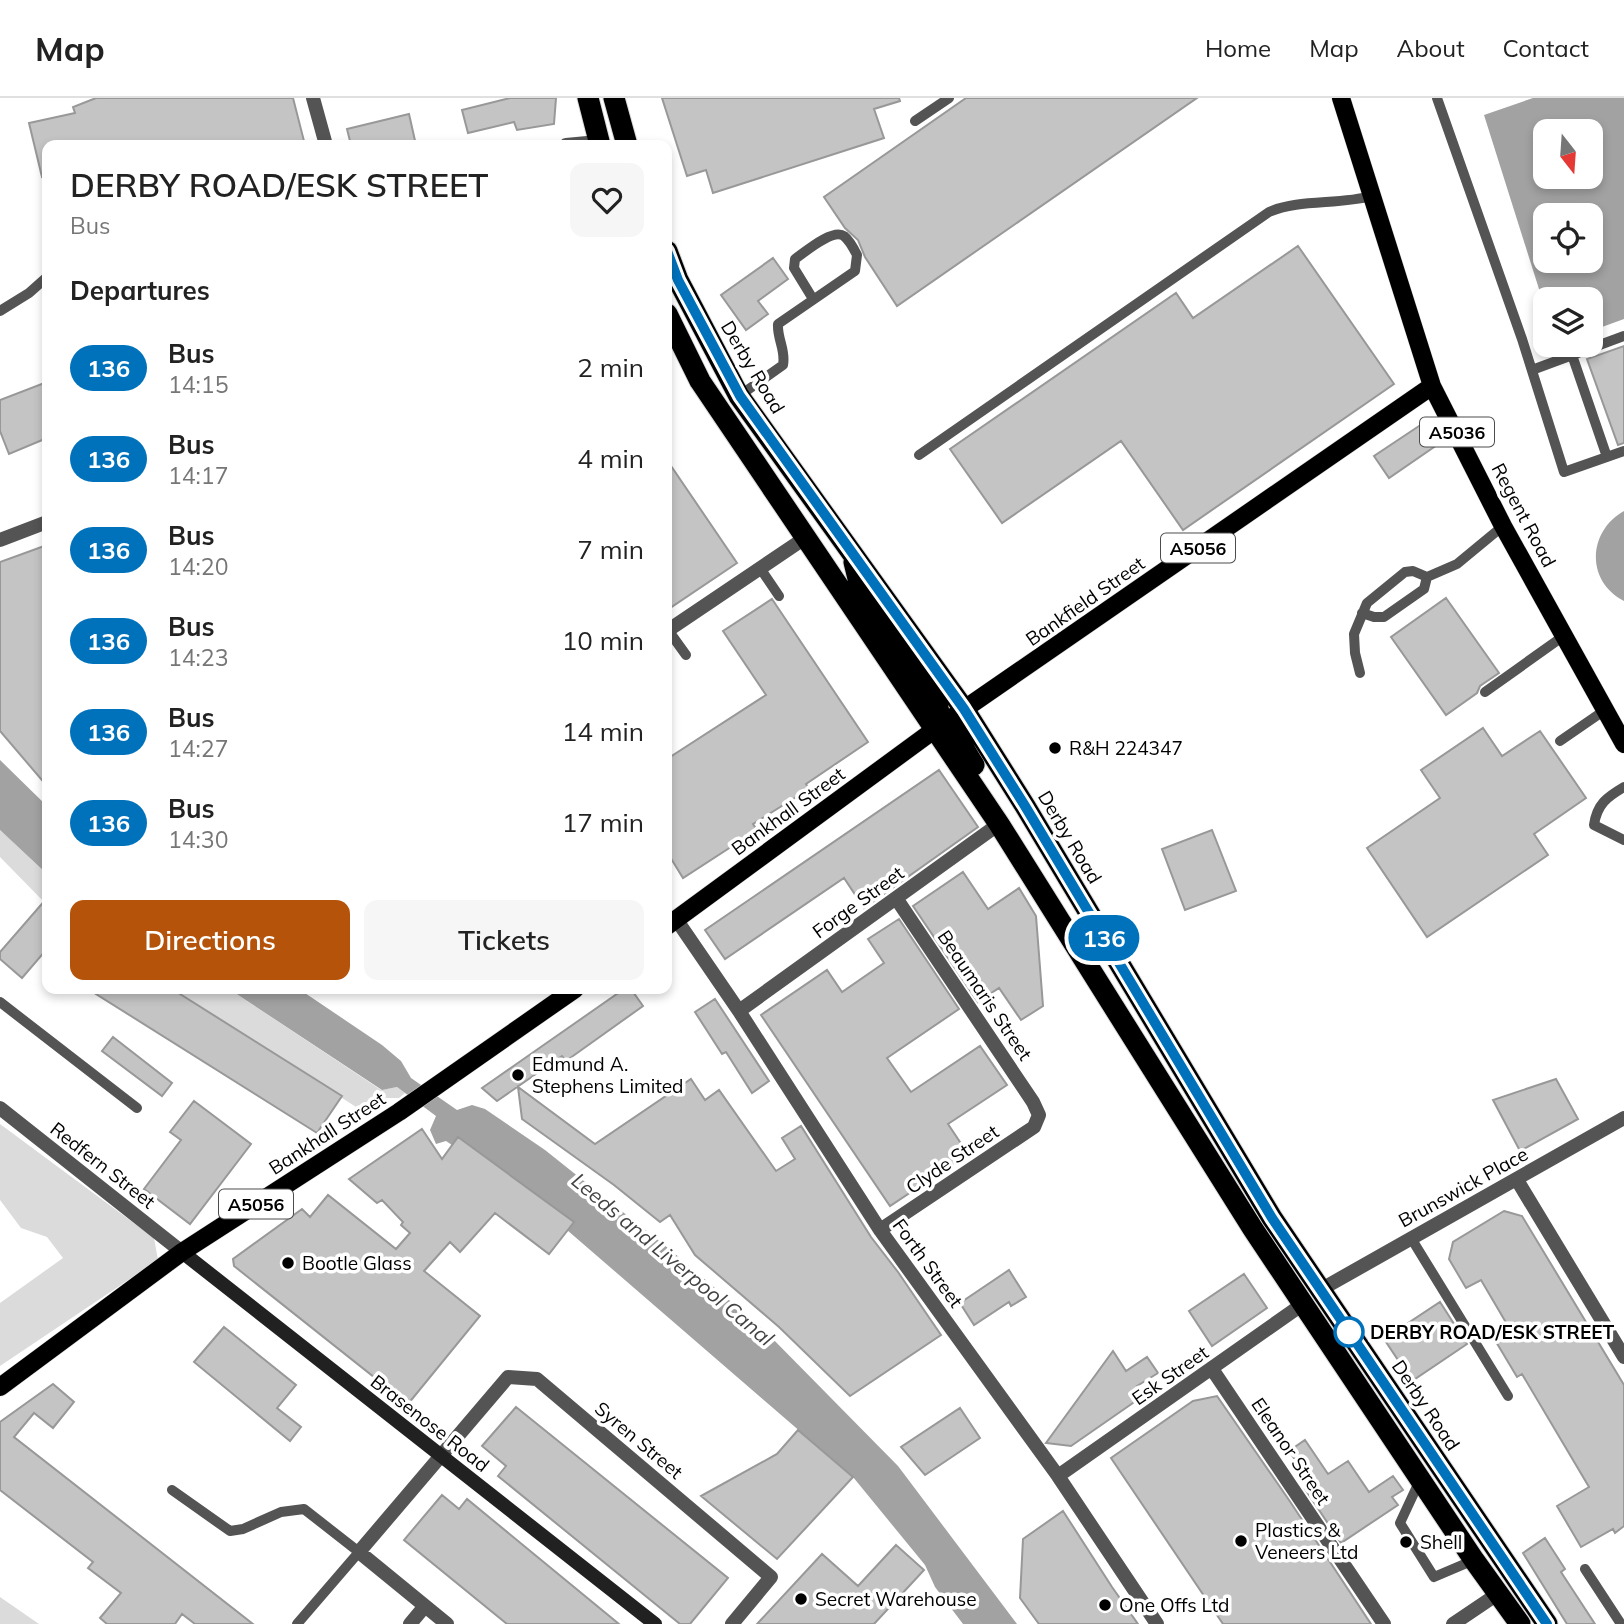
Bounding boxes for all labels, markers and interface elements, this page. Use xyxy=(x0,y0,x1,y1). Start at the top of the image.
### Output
text: Map xyxy=(35,28,105,69)
text: Home xyxy=(1205,33,1271,63)
text: Map xyxy=(1309,33,1359,63)
text: About xyxy=(1397,33,1465,63)
text: Contact xyxy=(1503,33,1589,63)
north arrow xyxy=(1533,119,1603,189)
map controls xyxy=(1533,119,1603,357)
button: heart xyxy=(570,163,644,237)
text: DERBY ROAD/ESK STREET xyxy=(70,164,488,205)
button: locate xyxy=(1533,203,1603,273)
text: Bus xyxy=(70,211,110,240)
text: Departures xyxy=(70,274,210,307)
button: layers xyxy=(1533,287,1603,357)
street label: Derby Road xyxy=(716,316,790,418)
text: Bus xyxy=(168,337,214,370)
text: 2 min xyxy=(577,351,644,384)
text: 136 xyxy=(87,353,130,383)
text: 14:15 xyxy=(168,370,228,399)
road number: A5036 xyxy=(1420,418,1494,446)
text: Bus xyxy=(168,428,214,461)
text: 4 min xyxy=(577,442,644,475)
text: 136 xyxy=(87,444,130,474)
street label: Regent Road xyxy=(1487,459,1561,571)
text: 14:17 xyxy=(168,461,228,490)
text: Bus xyxy=(168,519,214,552)
text: 7 min xyxy=(577,533,644,566)
road number: A5056 xyxy=(1161,534,1235,562)
text: 136 xyxy=(87,535,130,565)
street label: Bankfield Street xyxy=(1021,551,1149,651)
text: 14:20 xyxy=(168,552,228,581)
text: Bus xyxy=(168,610,214,643)
text: 10 min xyxy=(562,624,644,657)
text: 136 xyxy=(87,626,130,656)
text: 14:23 xyxy=(168,643,228,672)
text: Bus xyxy=(168,701,214,734)
text: 14 min xyxy=(562,715,644,748)
text: 136 xyxy=(87,717,130,747)
text: 14:27 xyxy=(168,734,228,763)
place label: R&H 224347 xyxy=(1069,736,1183,760)
marker: R&H 224347 xyxy=(1047,740,1063,756)
street label: Bankhall Street xyxy=(727,762,850,860)
street label: Derby Road xyxy=(1033,786,1107,888)
text: Bus xyxy=(168,792,214,825)
text: 17 min xyxy=(562,806,644,839)
text: 136 xyxy=(87,808,130,838)
text: 14:30 xyxy=(168,825,228,854)
street label: Forge Street xyxy=(808,861,909,943)
button: Directions xyxy=(70,900,350,980)
button: Tickets xyxy=(364,900,644,980)
line badge: 136 xyxy=(1064,915,1144,961)
text: 136 xyxy=(1082,923,1126,953)
street label: Beaumaris Street xyxy=(933,925,1038,1065)
place label: Edmund A. Stephens Limited xyxy=(532,1052,683,1098)
marker: Edmund A. Stephens Limited xyxy=(510,1067,526,1083)
street label: Bankhall Street xyxy=(264,1086,390,1180)
street label: Redfern Street xyxy=(46,1117,161,1214)
street label: Clyde Street xyxy=(901,1119,1003,1199)
street label: Brunswick Place xyxy=(1394,1142,1532,1232)
water label: Leeds and Liverpool Canal xyxy=(567,1167,779,1351)
road number: A5056 xyxy=(219,1190,293,1218)
street label: Forth Street xyxy=(888,1214,968,1312)
place label: Bootle Glass xyxy=(302,1251,412,1275)
marker: Bootle Glass xyxy=(280,1255,296,1271)
marker: DERBY ROAD/ESK STREET xyxy=(1334,1317,1364,1347)
place label: DERBY ROAD/ESK STREET xyxy=(1370,1320,1614,1344)
street label: Esk Street xyxy=(1127,1340,1213,1410)
street label: Derby Road xyxy=(1387,1355,1465,1455)
street label: Brasenose Road xyxy=(366,1369,494,1477)
street label: Eleanor Street xyxy=(1246,1393,1336,1509)
street label: Syren Street xyxy=(590,1396,688,1484)
place label: Plastics & Veneers Ltd xyxy=(1255,1518,1358,1564)
place label: Shell xyxy=(1420,1530,1462,1554)
marker: Plastics & Veneers Ltd xyxy=(1233,1533,1249,1549)
marker: Shell xyxy=(1398,1534,1414,1550)
place label: Secret Warehouse xyxy=(815,1587,977,1611)
marker: Secret Warehouse xyxy=(793,1591,809,1607)
place label: One Offs Ltd xyxy=(1119,1593,1229,1617)
marker: One Offs Ltd xyxy=(1097,1597,1113,1613)

